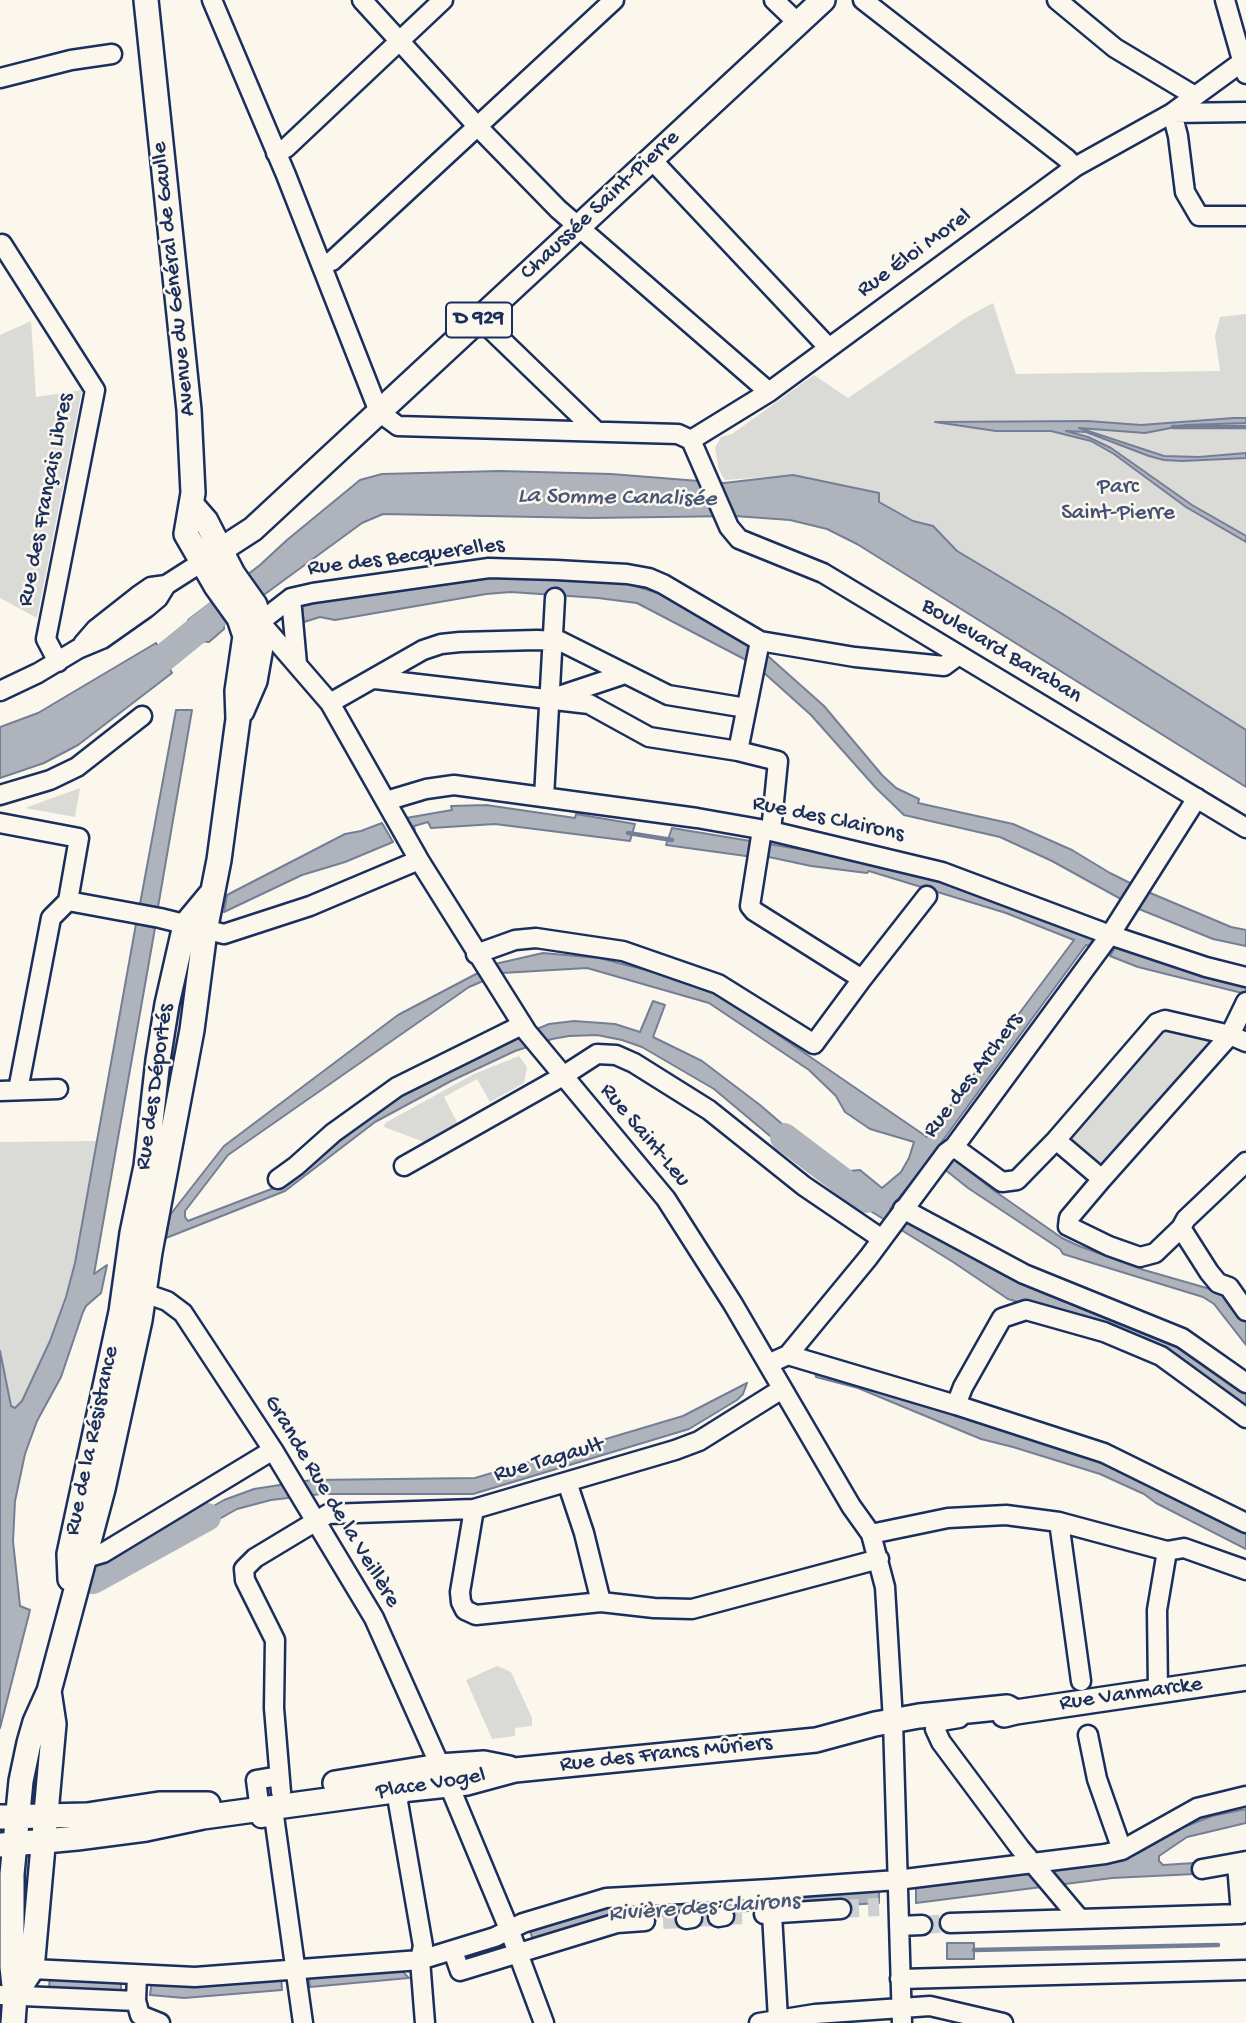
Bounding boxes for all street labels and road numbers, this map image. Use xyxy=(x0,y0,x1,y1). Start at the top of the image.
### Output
street label: Chaussée Saint-Pierre xyxy=(515,125,687,287)
street label: Avenue du Général de Gaulle xyxy=(147,140,203,418)
street label: Rue Éloi Morel xyxy=(852,203,978,305)
road number: D 929 xyxy=(446,302,512,338)
street label: Rue des Français Libres xyxy=(13,391,81,609)
street label: Rue des Becquerelles xyxy=(306,532,506,584)
street label: Boulevard Baraban xyxy=(916,593,1086,711)
street label: Rue des Clairons xyxy=(750,790,906,850)
street label: Rue des Déportés xyxy=(131,1002,181,1172)
street label: Rue des Archers xyxy=(918,1008,1030,1144)
street label: Rue Saint-Leu xyxy=(593,1078,695,1194)
street label: Rue de la Résistance xyxy=(59,1344,127,1538)
street label: Grande Rue de la Veillère xyxy=(257,1391,405,1613)
street label: Rue Tagault xyxy=(491,1432,607,1490)
street label: Rue Vanmarcke xyxy=(1058,1671,1204,1719)
street label: Rue des Francs Mûriers xyxy=(559,1730,773,1780)
street label: Place Vogel xyxy=(374,1763,488,1807)

